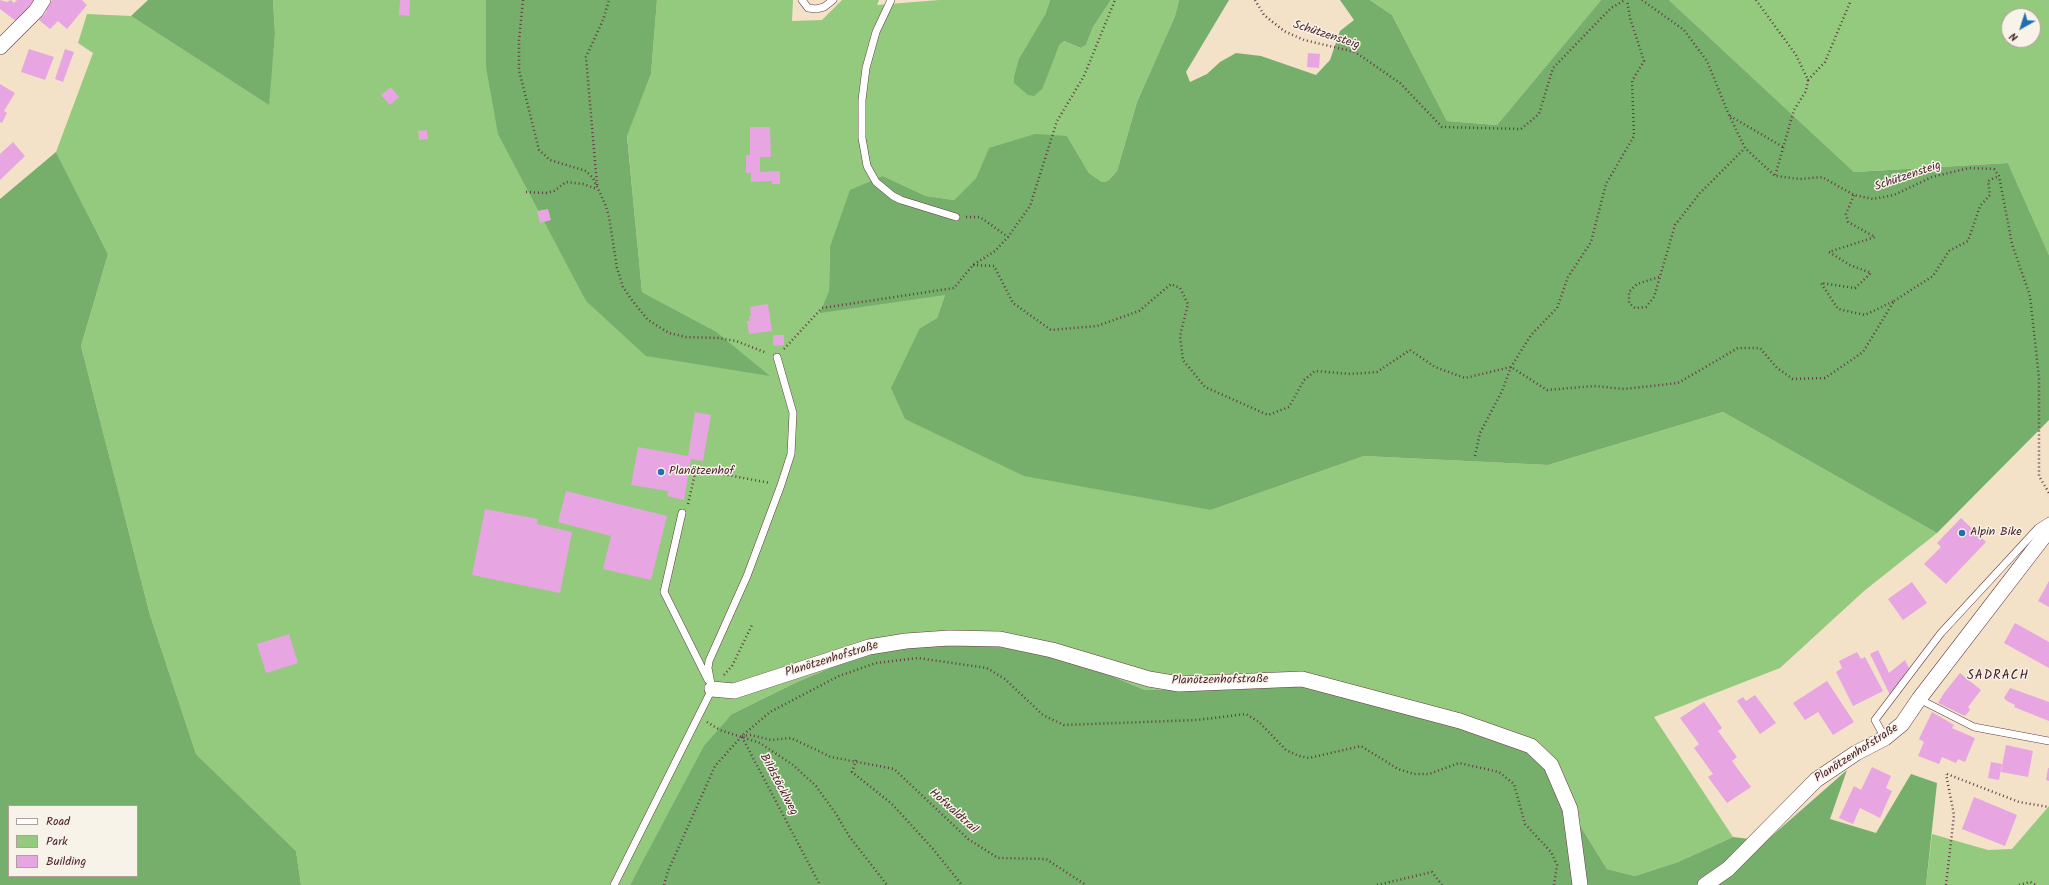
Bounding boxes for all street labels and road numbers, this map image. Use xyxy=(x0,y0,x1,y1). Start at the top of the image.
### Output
street label: Schützensteig xyxy=(1291,18,1361,54)
street label: Schützensteig xyxy=(1873,159,1943,195)
street label: Planötzenhofstraße xyxy=(784,639,880,681)
street label: Planötzenhofstraße xyxy=(1171,673,1269,689)
street label: Planötzenhofstraße xyxy=(1812,722,1902,786)
street label: Bildstöcklweg xyxy=(756,752,800,818)
street label: Hofwaldtrail xyxy=(926,786,980,838)

